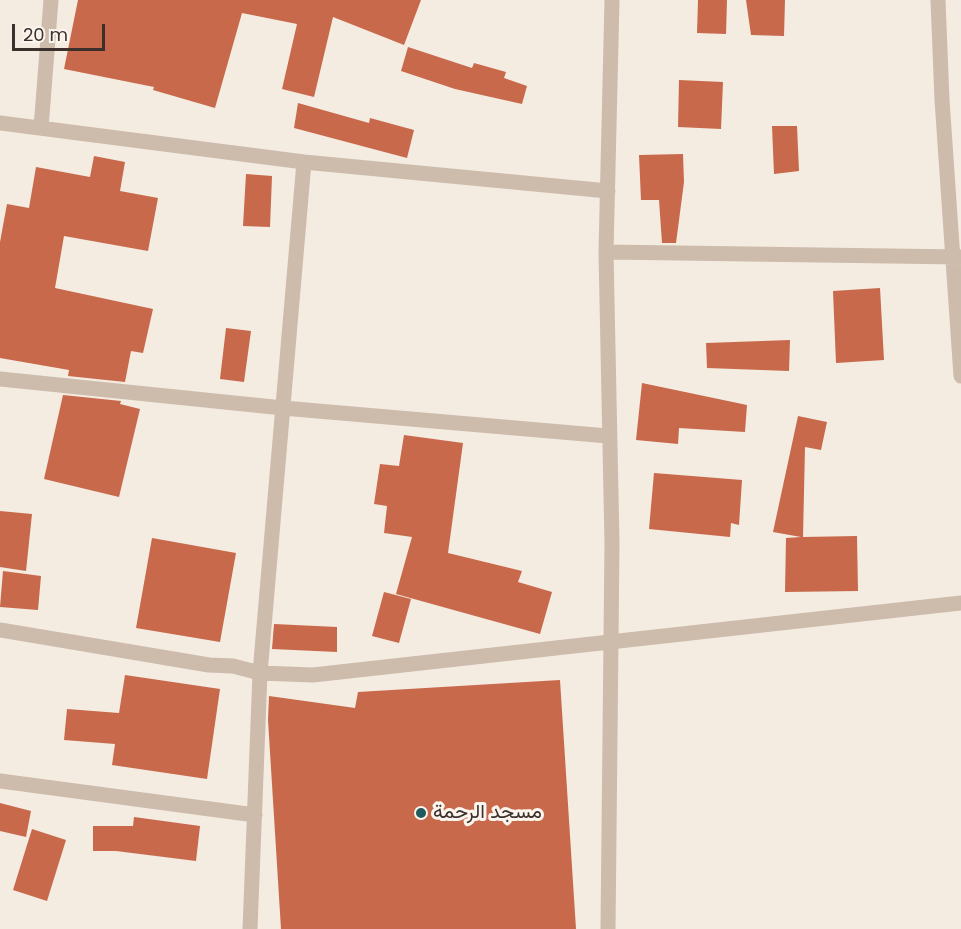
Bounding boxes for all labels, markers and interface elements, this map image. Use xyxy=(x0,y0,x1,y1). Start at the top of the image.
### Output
scale bar xyxy=(15,12,108,50)
text: 20 m xyxy=(23,22,68,47)
place label: مسجد الرحمة xyxy=(433,801,542,825)
marker: مسجد الرحمة xyxy=(414,806,428,820)

